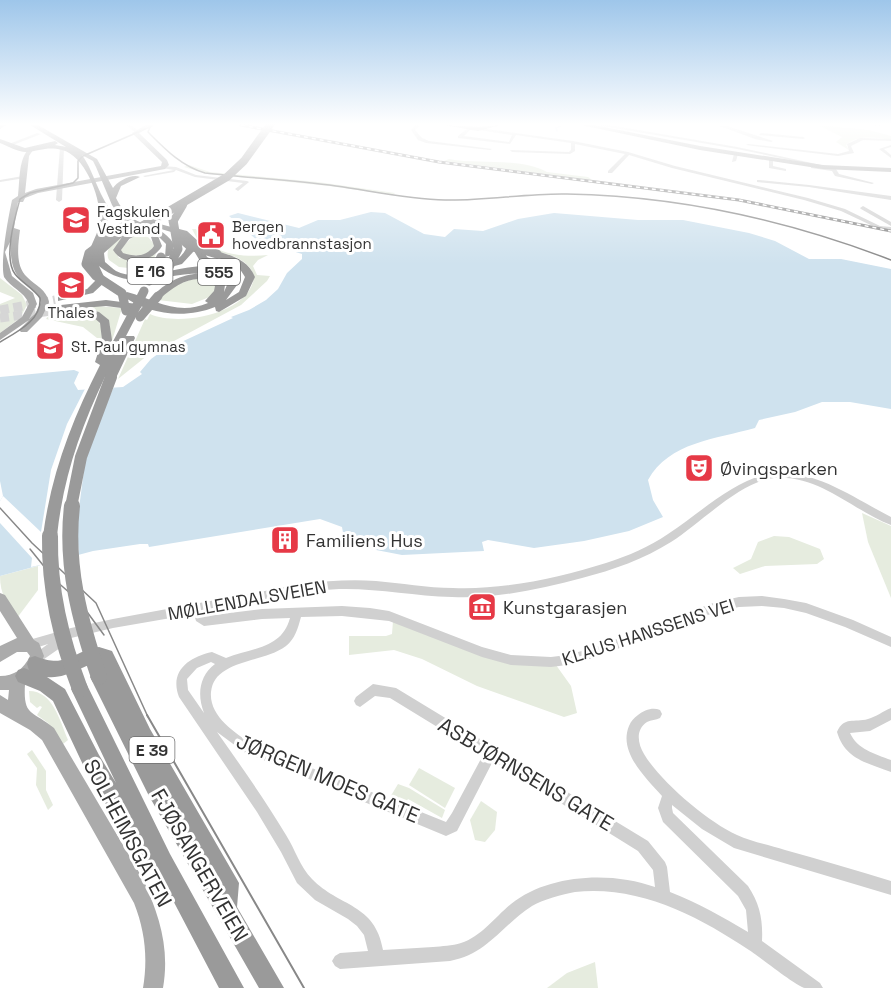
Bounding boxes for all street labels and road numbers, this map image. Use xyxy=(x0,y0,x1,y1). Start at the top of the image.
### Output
road number: E 16 xyxy=(128,258,172,284)
road number: 555 xyxy=(198,259,240,285)
street label: MØLLENDALSVEIEN xyxy=(166,575,328,625)
street label: KLAUS HANSSENS VEI xyxy=(559,593,737,671)
street label: ASBJØRNSENS GATE xyxy=(433,711,619,837)
street label: JØRGEN MOES GATE xyxy=(232,727,424,829)
road number: E 39 xyxy=(130,737,174,763)
street label: SOLHEIMSGATEN xyxy=(78,754,178,912)
street label: FJØSANGERVEIEN xyxy=(145,784,255,946)

